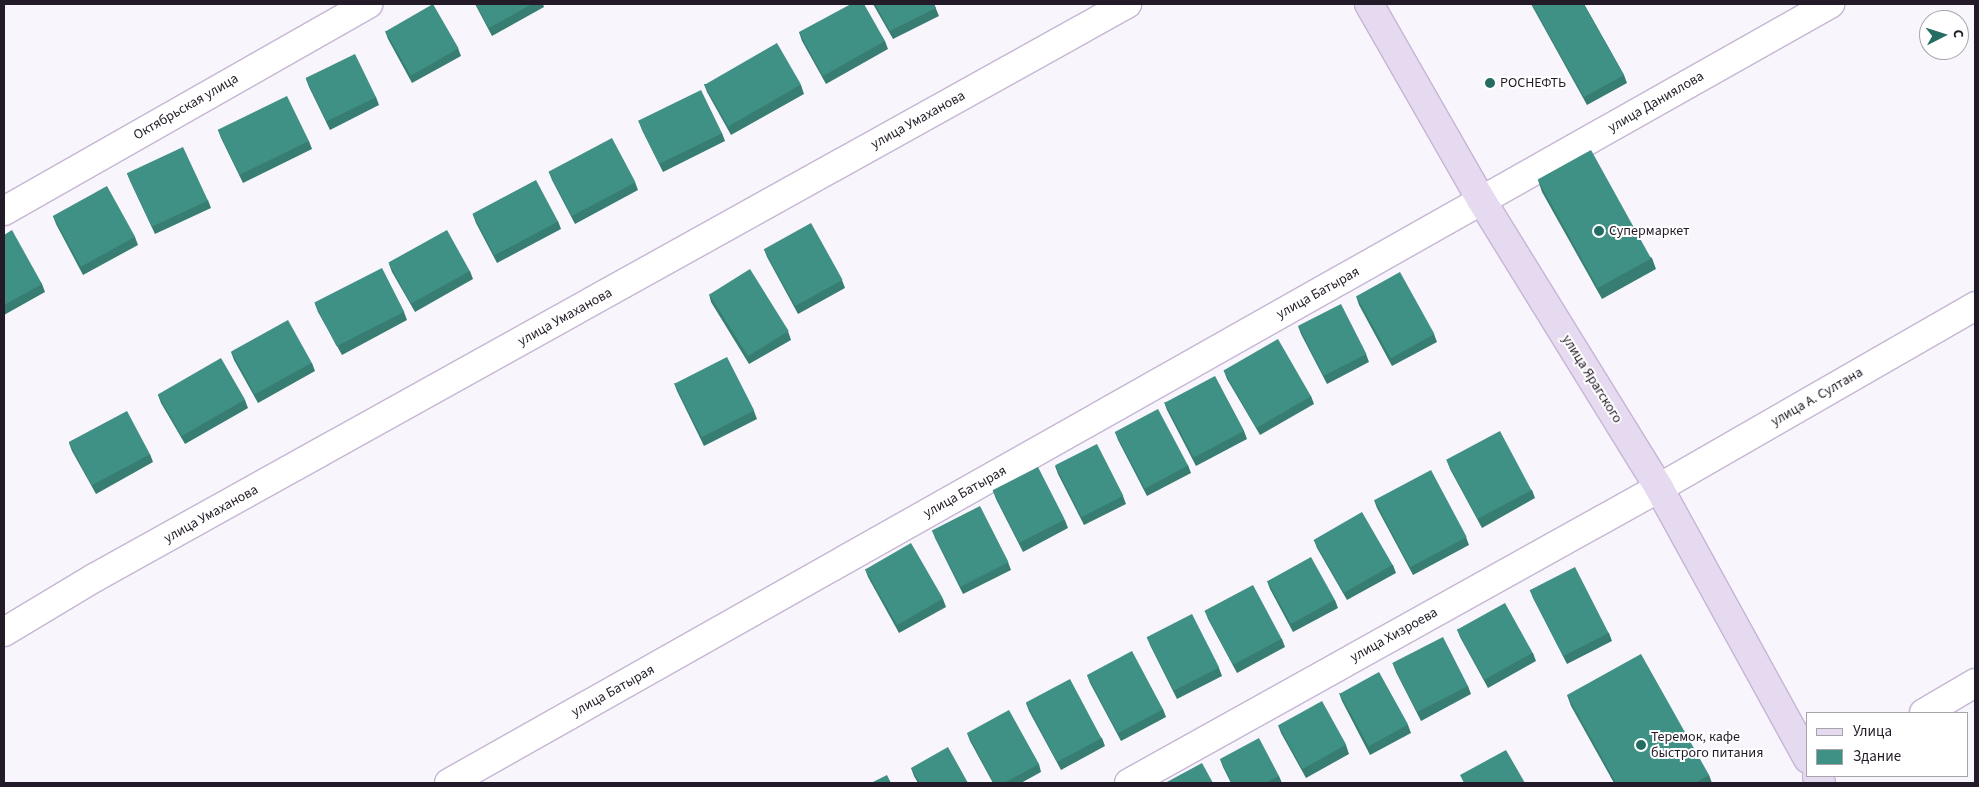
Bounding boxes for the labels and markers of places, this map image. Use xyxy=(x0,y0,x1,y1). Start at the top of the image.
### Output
place label: РОСНЕФТЬ xyxy=(1500,75,1566,91)
marker: РОСНЕФТЬ xyxy=(1484,77,1496,89)
place label: Супермаркет xyxy=(1609,223,1689,239)
marker: Супермаркет xyxy=(1593,225,1605,237)
place label: Теремок, кафе быстрого питания xyxy=(1651,729,1763,762)
marker: Теремок, кафе быстрого питания xyxy=(1635,739,1647,751)

